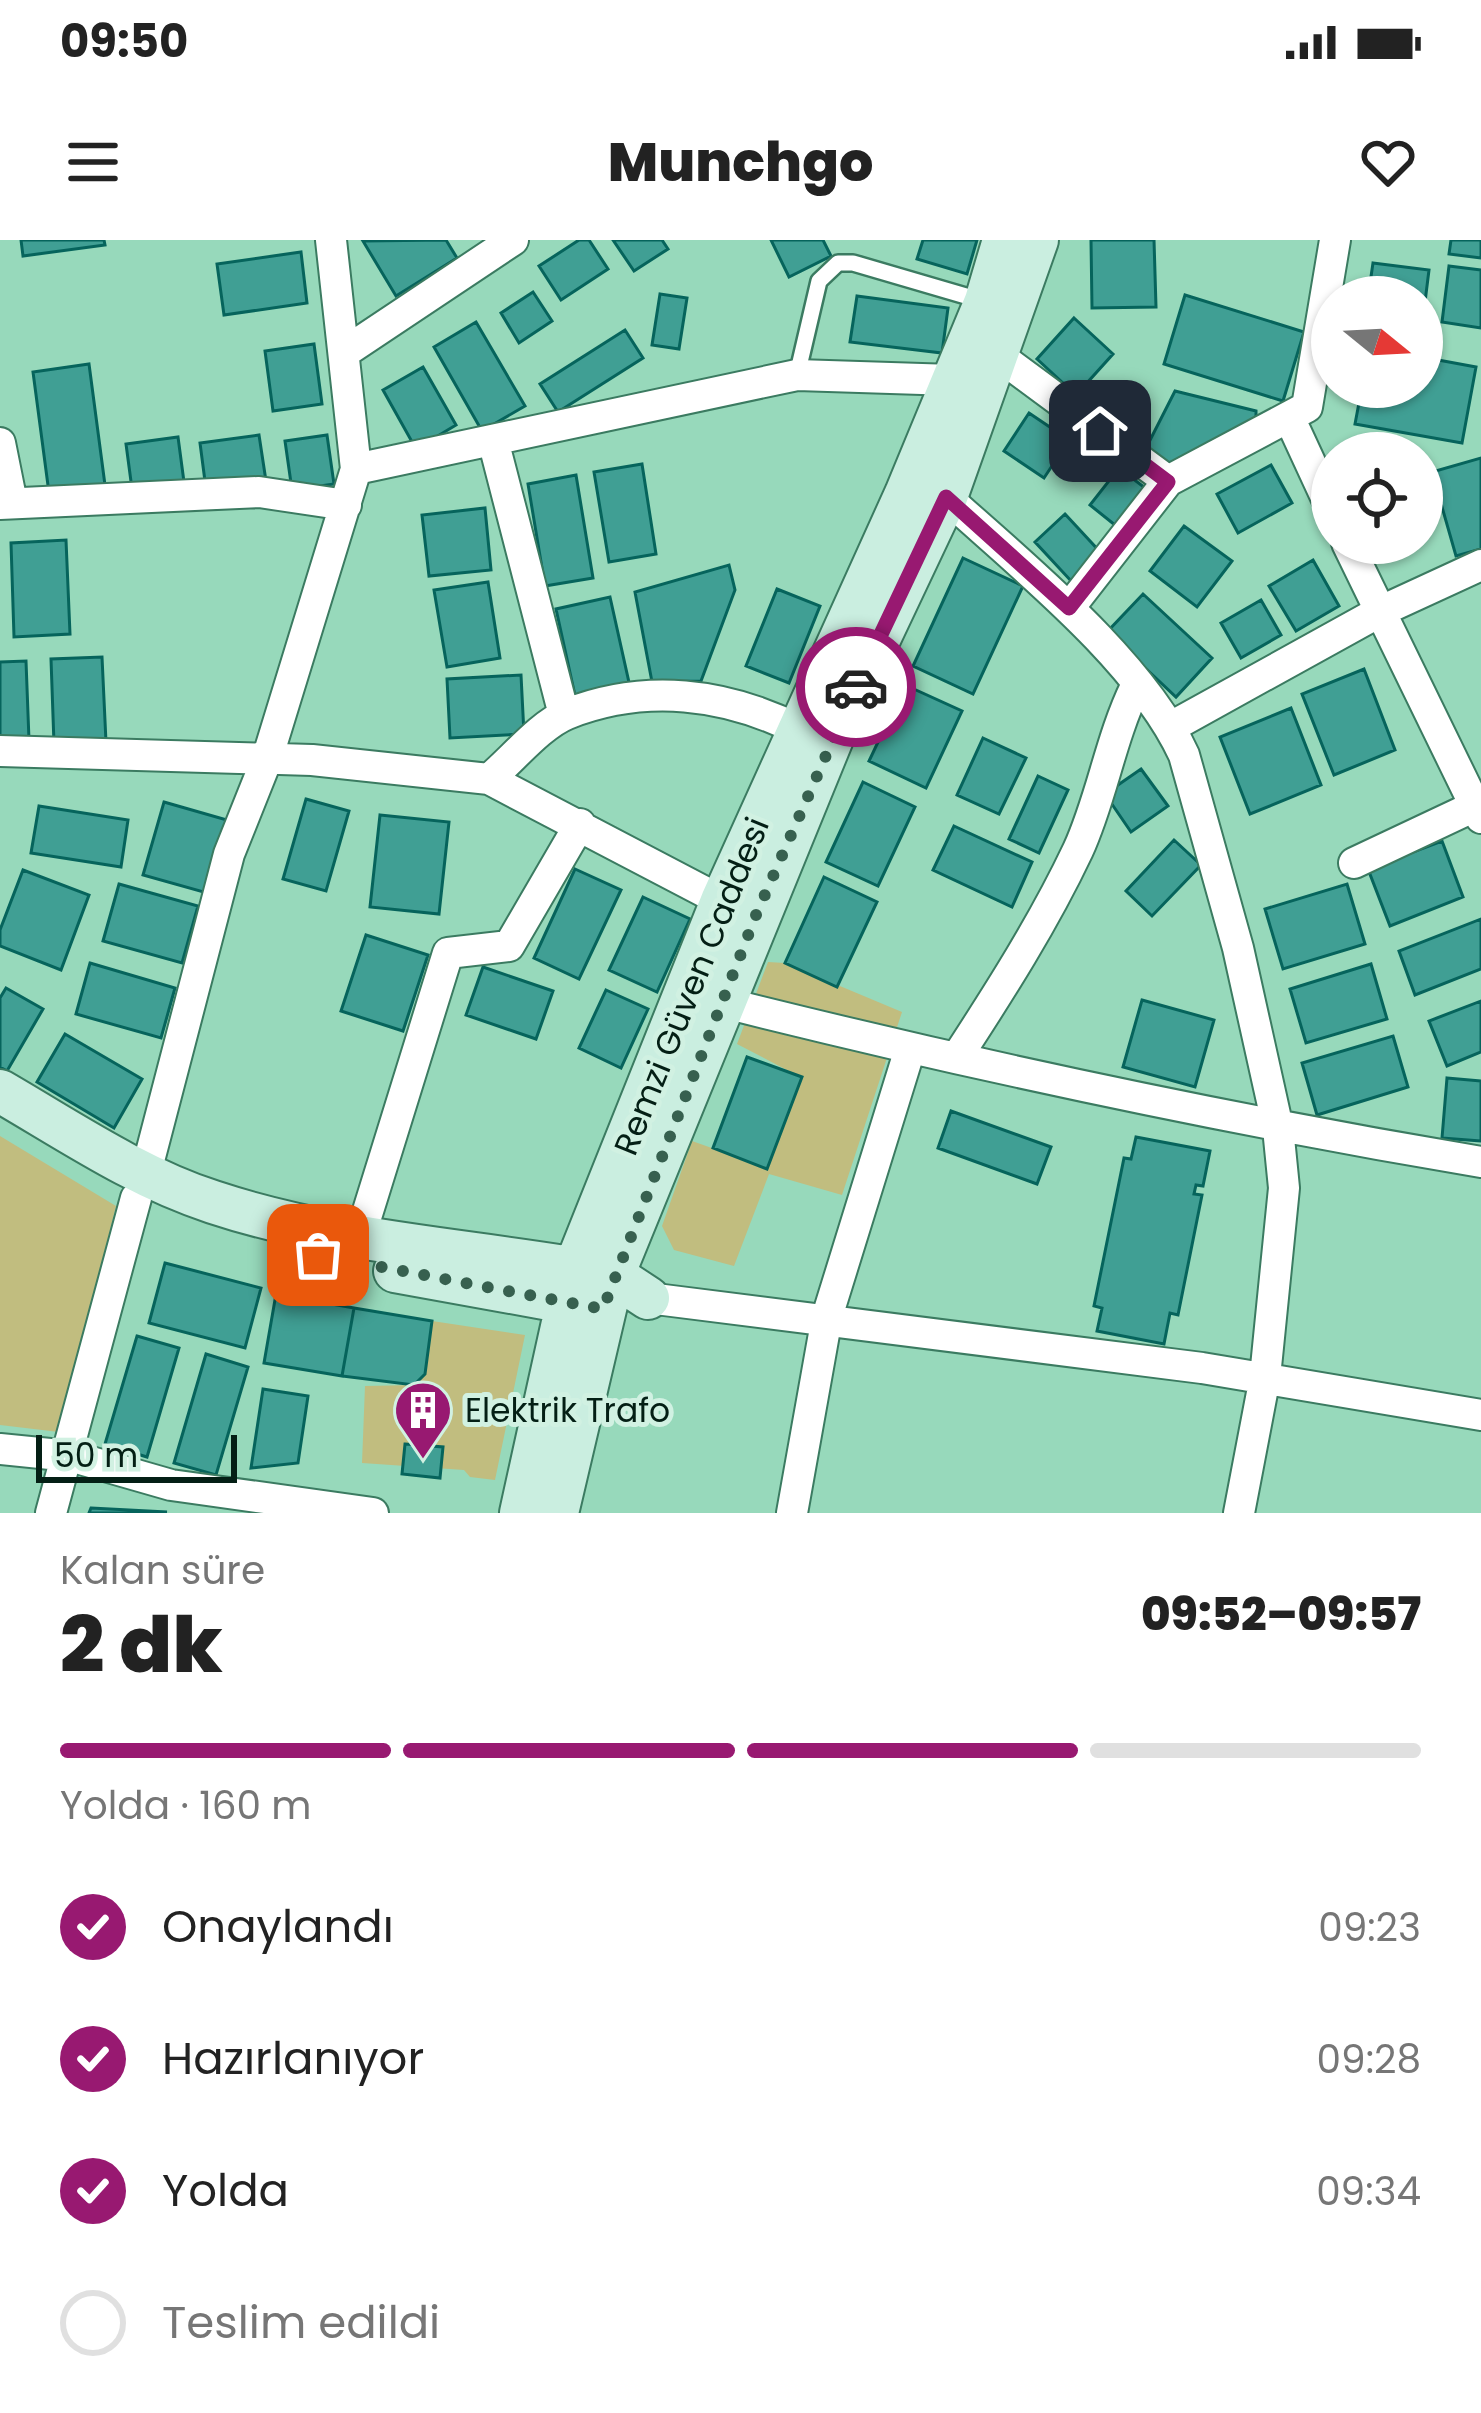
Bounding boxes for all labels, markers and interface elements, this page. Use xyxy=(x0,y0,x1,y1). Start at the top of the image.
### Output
text: 09:50 xyxy=(60,10,188,73)
text: Munchgo xyxy=(608,124,873,200)
icon: menu xyxy=(60,129,126,195)
icon: heart xyxy=(1355,129,1421,195)
north arrow xyxy=(1311,276,1443,408)
map controls xyxy=(1311,276,1443,564)
pin xyxy=(1049,380,1151,482)
icon: home xyxy=(1067,398,1133,464)
button: locate xyxy=(1311,432,1443,564)
courier xyxy=(796,627,916,747)
icon: car xyxy=(823,654,889,720)
street label: Remzi Güven Caddesi xyxy=(602,810,781,1162)
pin xyxy=(267,1204,369,1306)
icon: bag xyxy=(285,1222,351,1288)
building icon: Elektrik Trafo xyxy=(392,1379,454,1461)
place label: Elektrik Trafo xyxy=(465,1387,670,1434)
scale bar xyxy=(36,1429,237,1482)
text: 50 m xyxy=(54,1432,138,1479)
text: Kalan süre xyxy=(60,1543,265,1598)
text: 09:52–09:57 xyxy=(1141,1583,1421,1646)
text: 2 dk xyxy=(60,1590,223,1699)
text: Yolda · 160 m xyxy=(60,1778,311,1833)
icon: check xyxy=(60,1894,126,1960)
text: Onaylandı xyxy=(162,1895,394,1958)
text: 09:23 xyxy=(1318,1900,1421,1955)
icon: check xyxy=(60,2026,126,2092)
text: Hazırlanıyor xyxy=(162,2027,424,2090)
text: 09:28 xyxy=(1317,2032,1421,2087)
icon: check xyxy=(60,2158,126,2224)
text: Yolda xyxy=(162,2159,289,2222)
text: 09:34 xyxy=(1316,2164,1421,2219)
text: Teslim edildi xyxy=(162,2291,440,2354)

